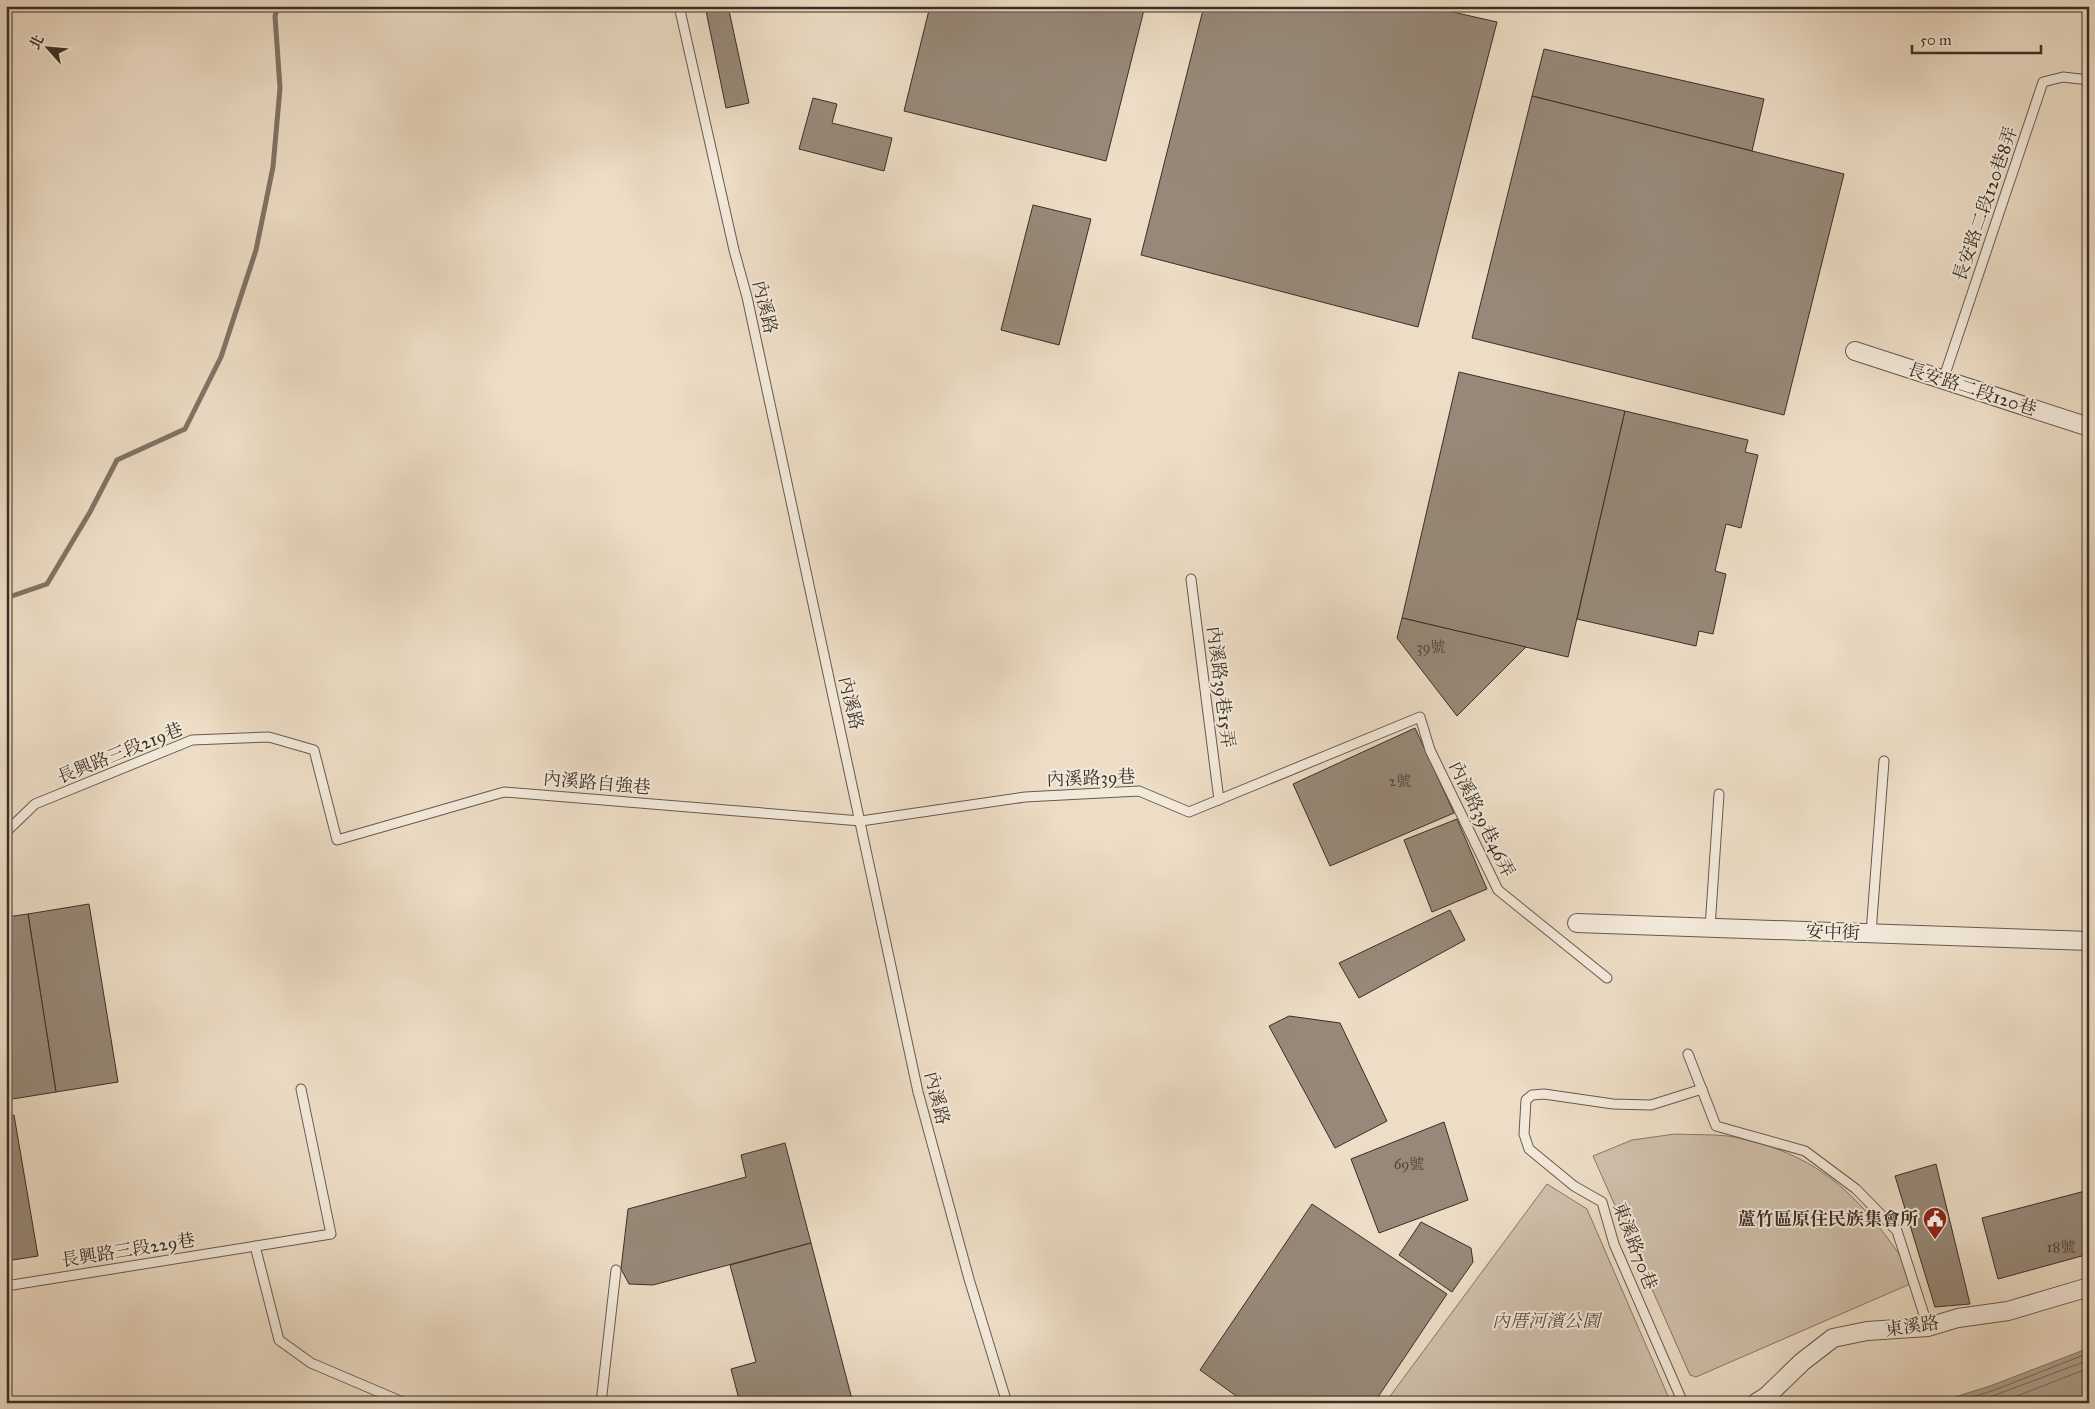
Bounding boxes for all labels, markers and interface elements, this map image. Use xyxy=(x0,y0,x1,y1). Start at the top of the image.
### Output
north arrow xyxy=(22,22,72,72)
scale bar xyxy=(1912,22,2041,54)
text: 50 m xyxy=(1920,31,1952,49)
text: 北 xyxy=(26,32,48,52)
street label: 長安路二段120巷8弄 xyxy=(1948,124,2022,284)
street label: 內溪路 xyxy=(748,278,782,336)
street label: 長安路二段120巷 xyxy=(1905,358,2039,420)
street label: 內溪路39巷15弄 xyxy=(1203,625,1239,749)
house number: 39號 xyxy=(1416,638,1446,656)
street label: 內溪路 xyxy=(834,674,868,732)
street label: 長興路三段219巷 xyxy=(54,718,186,788)
street label: 內溪路39巷46弄 xyxy=(1444,757,1520,881)
street label: 內溪路39巷 xyxy=(1046,765,1136,791)
street label: 內溪路自強巷 xyxy=(542,767,652,799)
house number: 2號 xyxy=(1389,772,1411,790)
street label: 安中街 xyxy=(1806,920,1860,944)
street label: 內溪路 xyxy=(920,1069,954,1127)
house number: 69號 xyxy=(1394,1155,1424,1173)
street label: 東溪路70巷 xyxy=(1608,1199,1662,1293)
public building icon: 蘆竹區原住民族集會所 xyxy=(1922,1206,1948,1240)
place label: 蘆竹區原住民族集會所 xyxy=(1738,1208,1919,1230)
street label: 長興路三段229巷 xyxy=(59,1229,197,1271)
house number: 18號 xyxy=(2047,1238,2075,1256)
park label: 內厝河濱公園 xyxy=(1492,1310,1603,1332)
street label: 東溪路 xyxy=(1884,1311,1940,1341)

